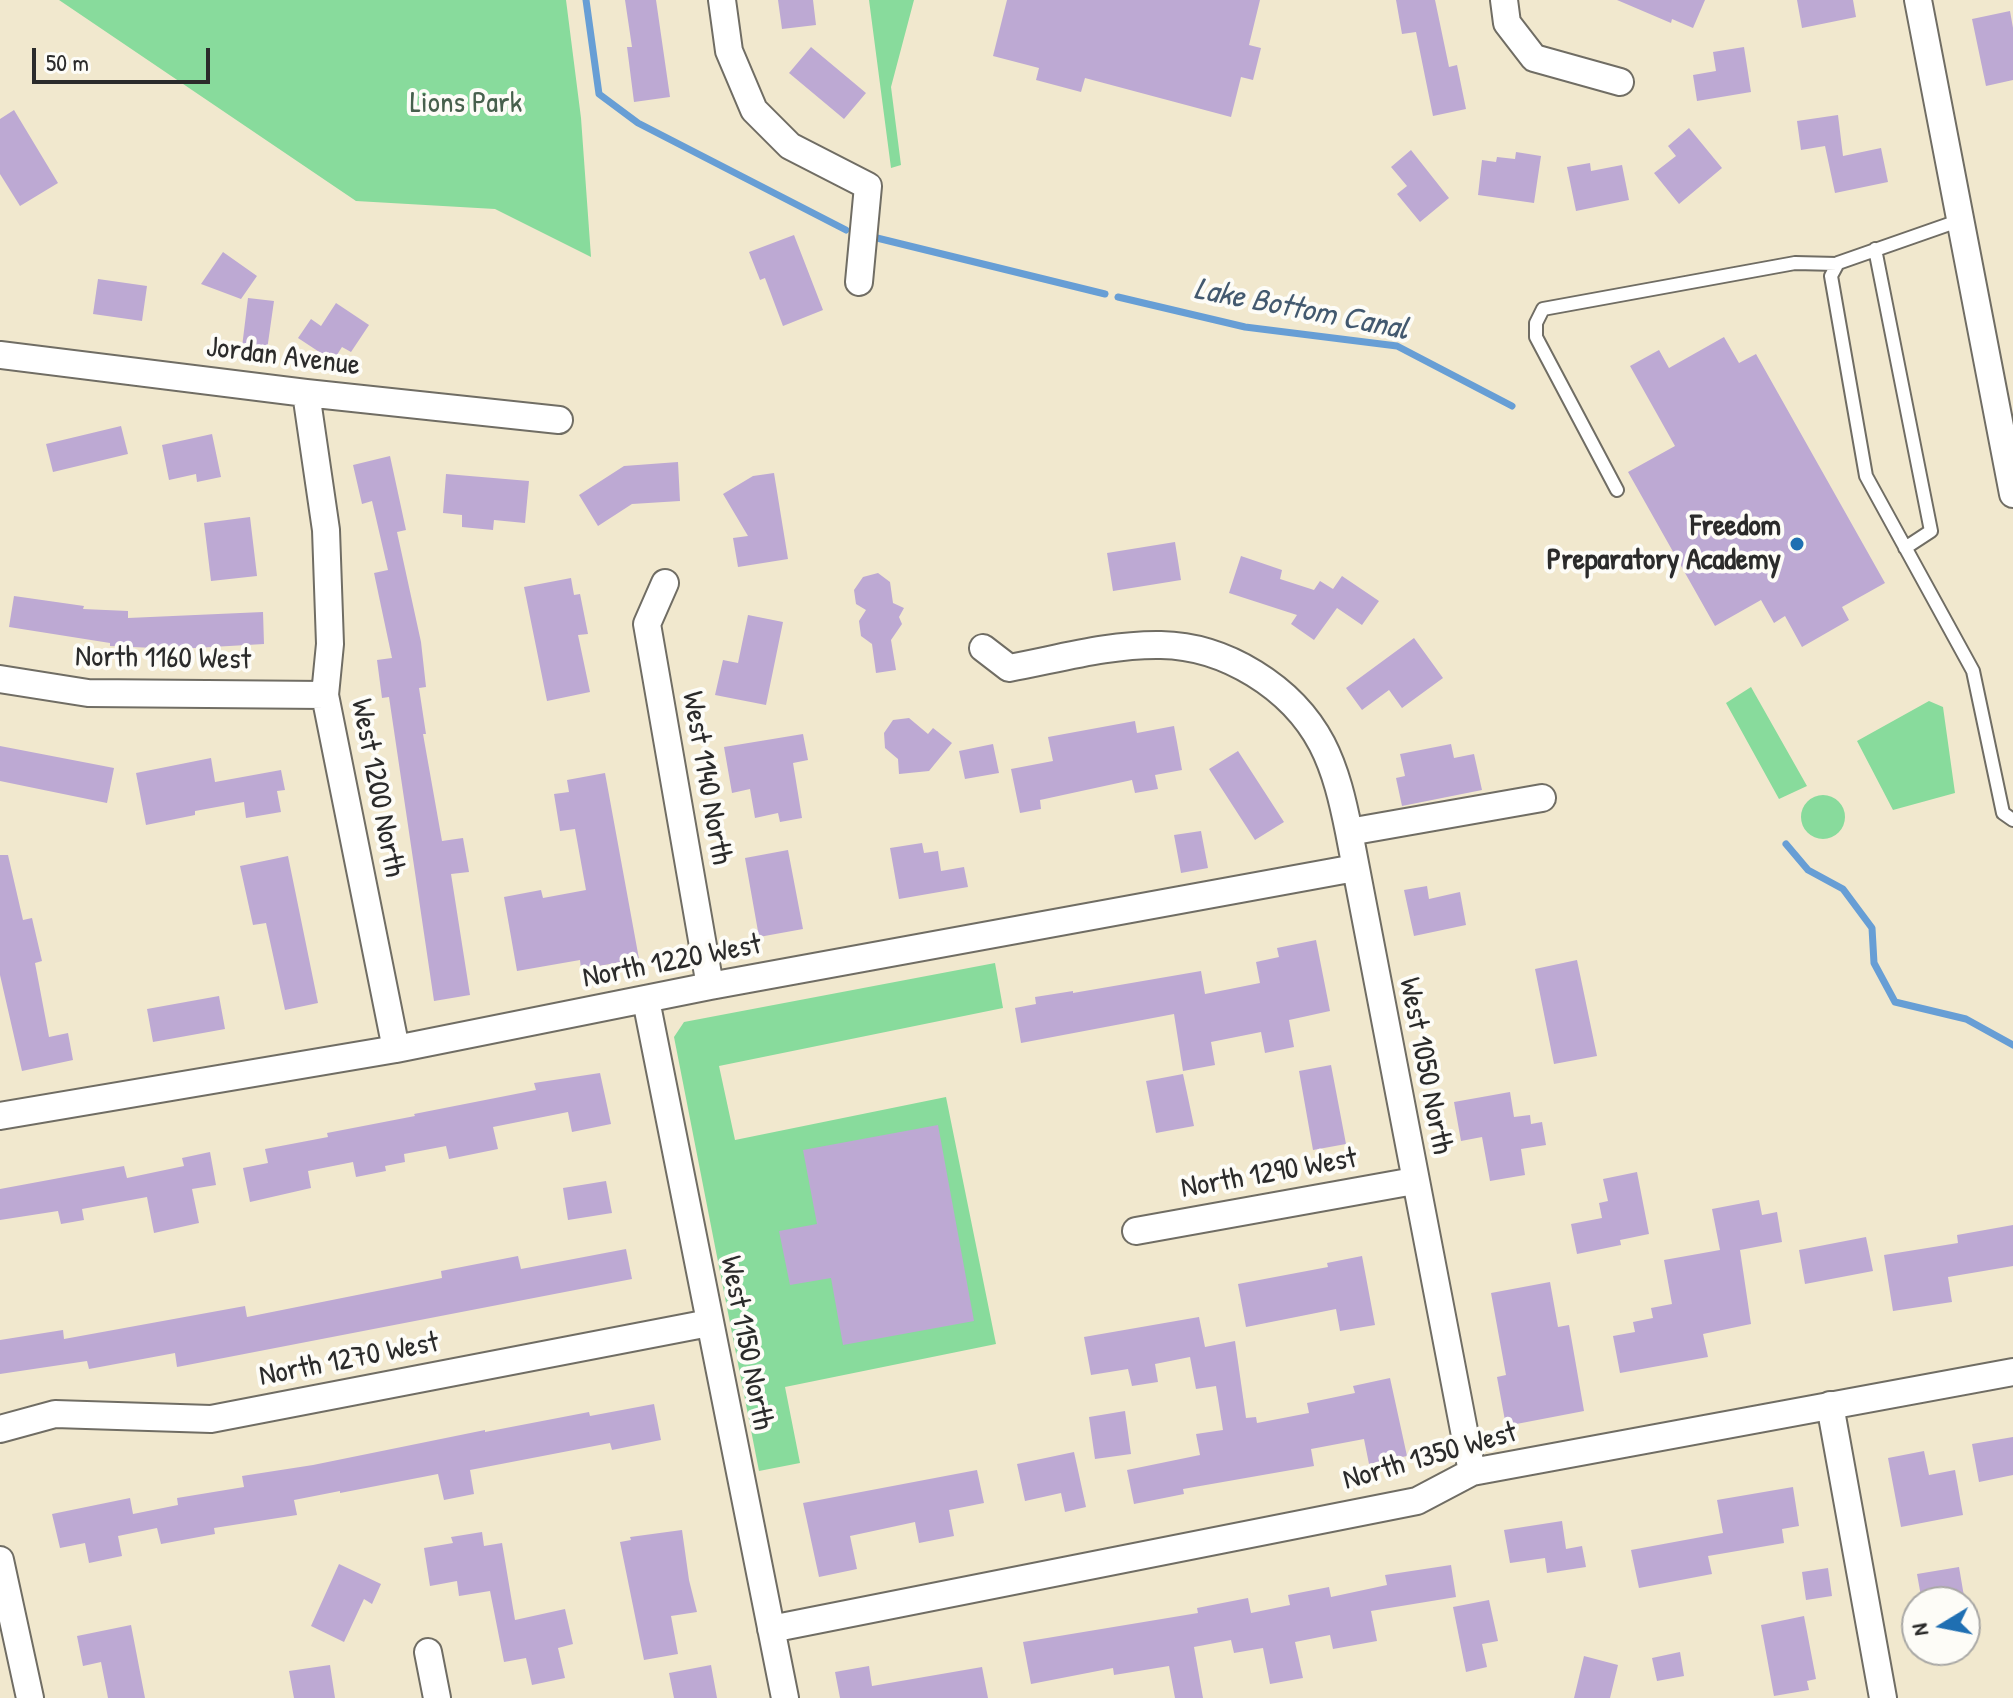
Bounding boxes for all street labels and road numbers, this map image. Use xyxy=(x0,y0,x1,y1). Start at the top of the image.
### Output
street label: Jordan Avenue xyxy=(204,330,362,384)
street label: North 1160 West xyxy=(75,639,251,679)
street label: West 1140 North xyxy=(673,689,739,867)
street label: West 1200 North xyxy=(342,696,412,880)
street label: North 1220 West xyxy=(580,927,764,997)
street label: West 1050 North xyxy=(1390,975,1460,1157)
street label: North 1290 West xyxy=(1178,1141,1360,1207)
street label: West 1150 North xyxy=(711,1253,781,1433)
street label: North 1270 West xyxy=(256,1325,442,1395)
street label: North 1350 West xyxy=(1339,1415,1521,1499)

